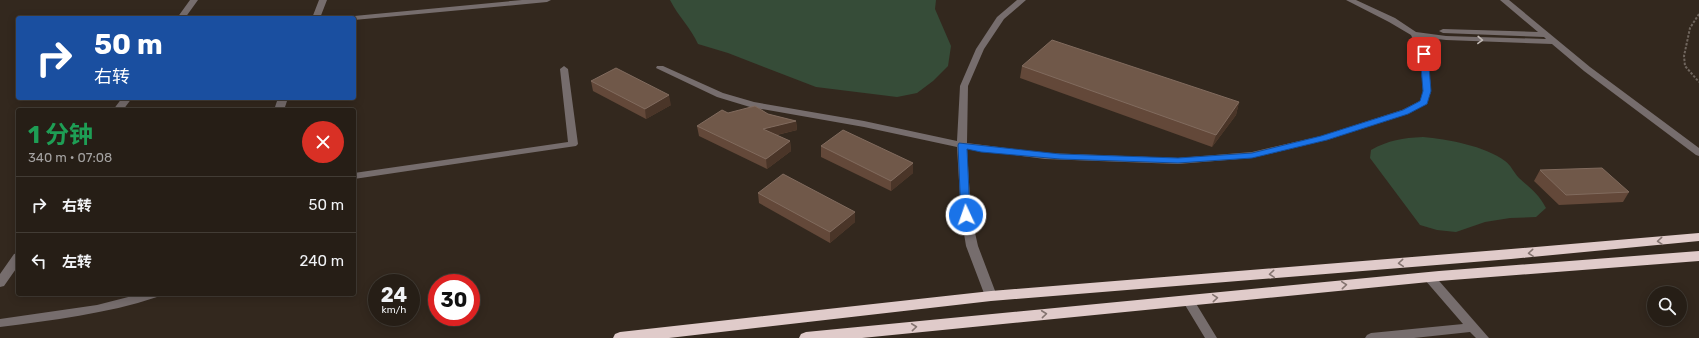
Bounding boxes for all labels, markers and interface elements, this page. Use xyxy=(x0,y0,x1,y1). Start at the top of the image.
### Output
text: 50 m xyxy=(94,28,163,61)
icon: right xyxy=(28,32,80,84)
one-way arrow xyxy=(1477,36,1483,44)
pin xyxy=(1407,37,1441,71)
icon: arrive xyxy=(1413,43,1435,65)
text: 右转 xyxy=(94,66,130,88)
text: 1 分钟 xyxy=(28,121,93,149)
button: close xyxy=(302,121,344,163)
text: 340 m · 07:08 xyxy=(28,150,112,165)
icon: right xyxy=(28,194,50,216)
position arrow xyxy=(945,194,987,236)
text: 50 m xyxy=(309,196,344,214)
text: 右转 xyxy=(62,197,92,215)
one-way arrow xyxy=(1657,236,1663,245)
one-way arrow xyxy=(1528,248,1534,257)
icon: left xyxy=(28,250,50,272)
text: 240 m xyxy=(299,252,344,270)
text: 左转 xyxy=(62,253,92,271)
one-way arrow xyxy=(1398,259,1404,268)
one-way arrow xyxy=(1269,269,1275,278)
speed limit sign: 30 xyxy=(428,274,480,326)
one-way arrow xyxy=(1341,281,1347,290)
text: 24 xyxy=(381,283,407,307)
map controls xyxy=(1647,286,1687,326)
button: search xyxy=(1647,286,1687,326)
one-way arrow xyxy=(1212,293,1218,302)
text: km/h xyxy=(382,304,406,316)
one-way arrow xyxy=(1040,310,1047,319)
one-way arrow xyxy=(911,322,917,331)

